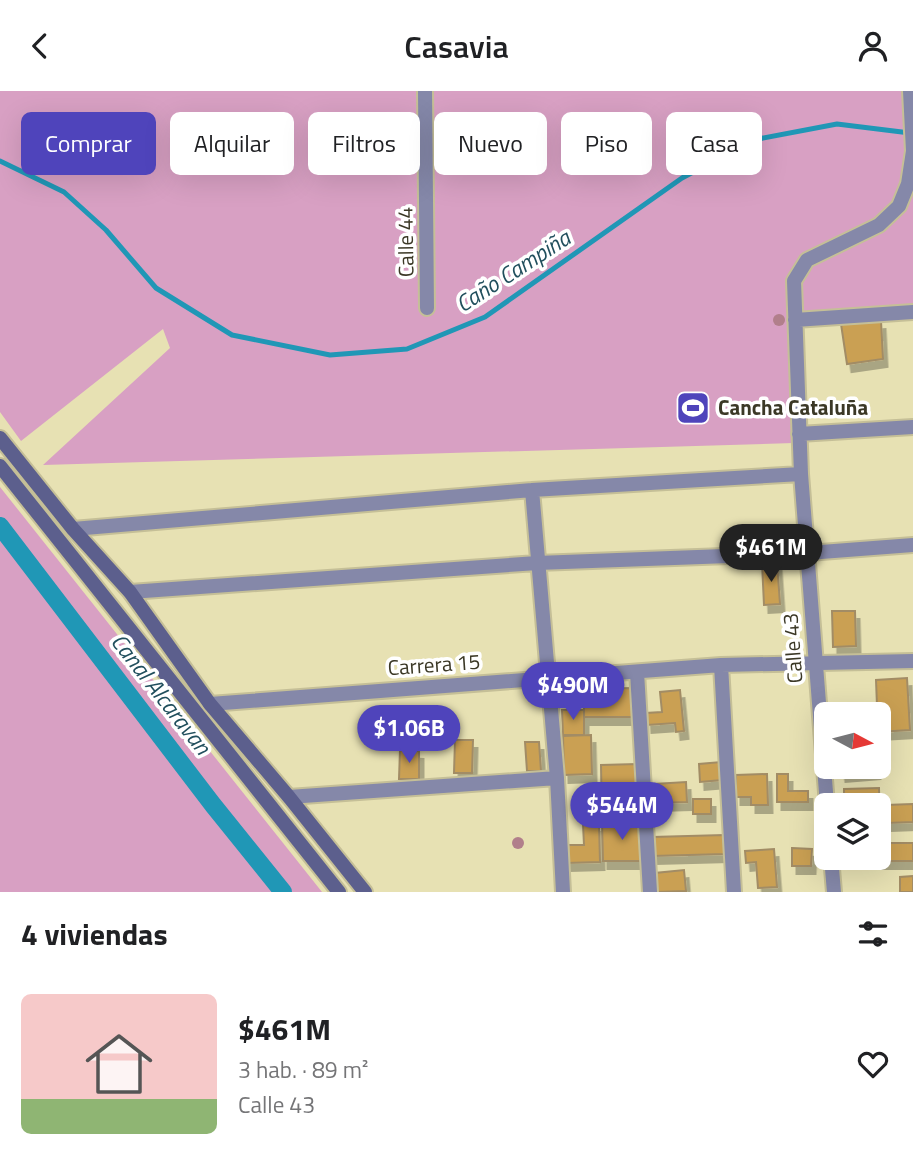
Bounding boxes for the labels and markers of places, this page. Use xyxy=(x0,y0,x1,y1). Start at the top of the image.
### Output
sports icon: Cancha Cataluña xyxy=(674,389,712,427)
place label: Cancha Cataluña xyxy=(718,391,868,423)
pin: $461M xyxy=(722,525,820,584)
pin: $490M xyxy=(524,663,622,722)
pin: $1.06B xyxy=(352,705,466,765)
pin: $544M xyxy=(573,783,671,842)

